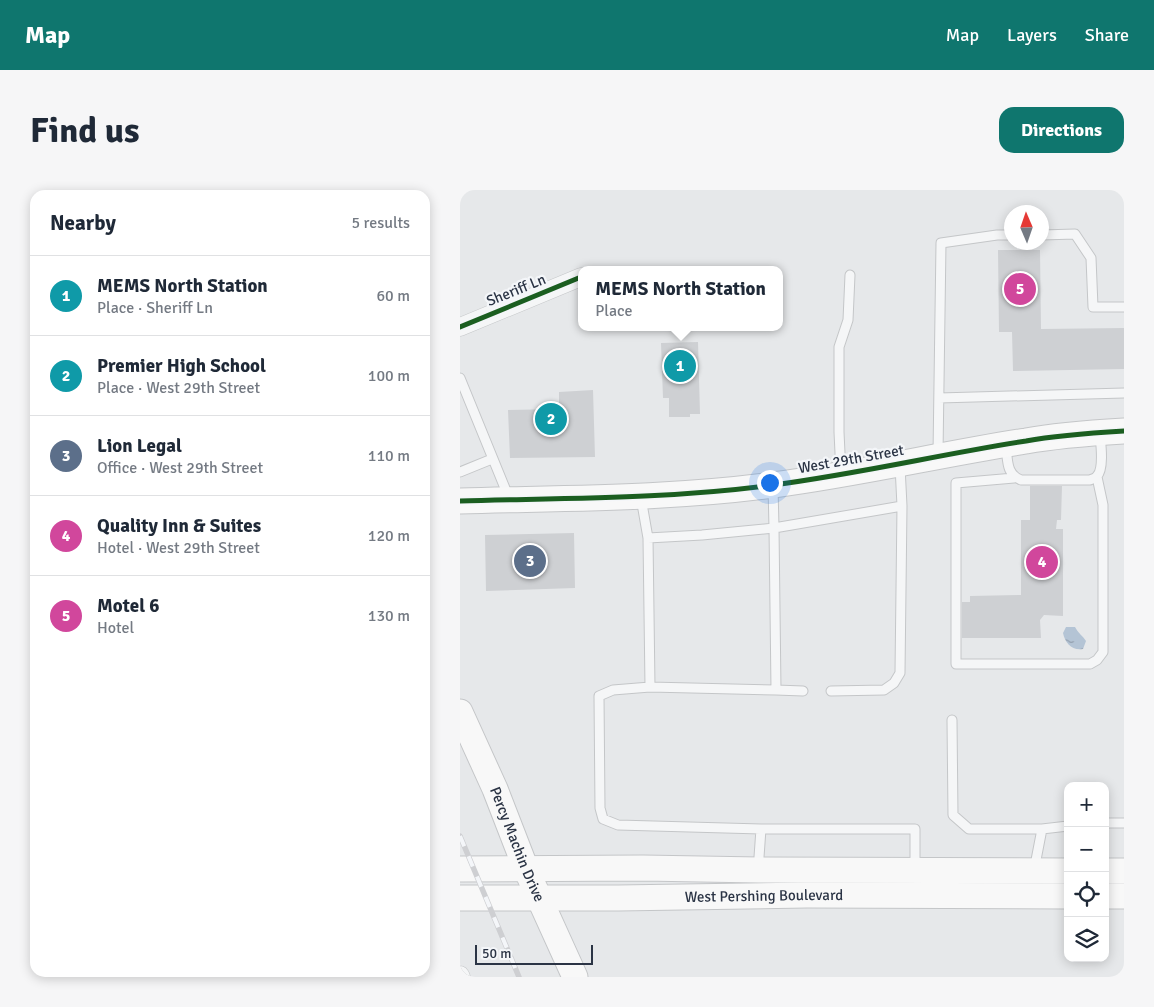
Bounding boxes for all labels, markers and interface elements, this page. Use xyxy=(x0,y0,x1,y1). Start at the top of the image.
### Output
text: Map xyxy=(25,20,70,50)
text: Map xyxy=(946,24,979,46)
text: Layers xyxy=(1007,24,1057,46)
text: Share xyxy=(1085,24,1129,46)
button: Directions xyxy=(999,107,1124,153)
text: Find us xyxy=(30,109,140,152)
north arrow xyxy=(1004,205,1049,250)
text: Nearby xyxy=(50,210,116,236)
text: 5 results xyxy=(351,213,410,233)
popup xyxy=(578,266,783,331)
street label: Sheriff Ln xyxy=(484,270,548,310)
pin: 5 xyxy=(1004,270,1036,308)
text: MEMS North Station xyxy=(97,274,268,298)
text: MEMS North Station xyxy=(595,277,766,301)
text: 1 xyxy=(62,286,70,306)
text: 60 m xyxy=(376,286,410,306)
text: Place · Sheriff Ln xyxy=(97,298,213,318)
text: Place xyxy=(595,301,632,321)
pin: 1 xyxy=(664,347,696,385)
text: Premier High School xyxy=(97,354,266,378)
text: 2 xyxy=(62,366,70,386)
text: 100 m xyxy=(368,366,410,386)
text: Place · West 29th Street xyxy=(97,378,260,398)
pin: 2 xyxy=(535,400,567,438)
text: Lion Legal xyxy=(97,434,182,458)
street label: West 29th Street xyxy=(797,441,905,477)
text: 3 xyxy=(62,446,70,466)
text: 110 m xyxy=(368,446,410,466)
text: Office · West 29th Street xyxy=(97,458,263,478)
your location xyxy=(757,470,783,496)
text: Quality Inn & Suites xyxy=(97,514,261,538)
text: 4 xyxy=(62,526,70,546)
text: 120 m xyxy=(368,526,410,546)
text: Hotel · West 29th Street xyxy=(97,538,260,558)
pin: 3 xyxy=(514,542,546,580)
pin: 4 xyxy=(1026,543,1058,581)
text: Motel 6 xyxy=(97,594,160,618)
text: 5 xyxy=(62,606,70,626)
text: 130 m xyxy=(368,606,410,626)
text: Hotel xyxy=(97,618,134,638)
map controls xyxy=(1064,782,1109,962)
button: + xyxy=(1064,782,1109,827)
street label: Percy Machin Drive xyxy=(486,784,549,904)
button: − xyxy=(1064,827,1109,872)
button: locate xyxy=(1064,872,1109,917)
street label: West Pershing Boulevard xyxy=(685,886,843,906)
button: layers xyxy=(1064,917,1109,962)
scale bar xyxy=(475,942,592,965)
text: 50 m xyxy=(482,945,511,962)

